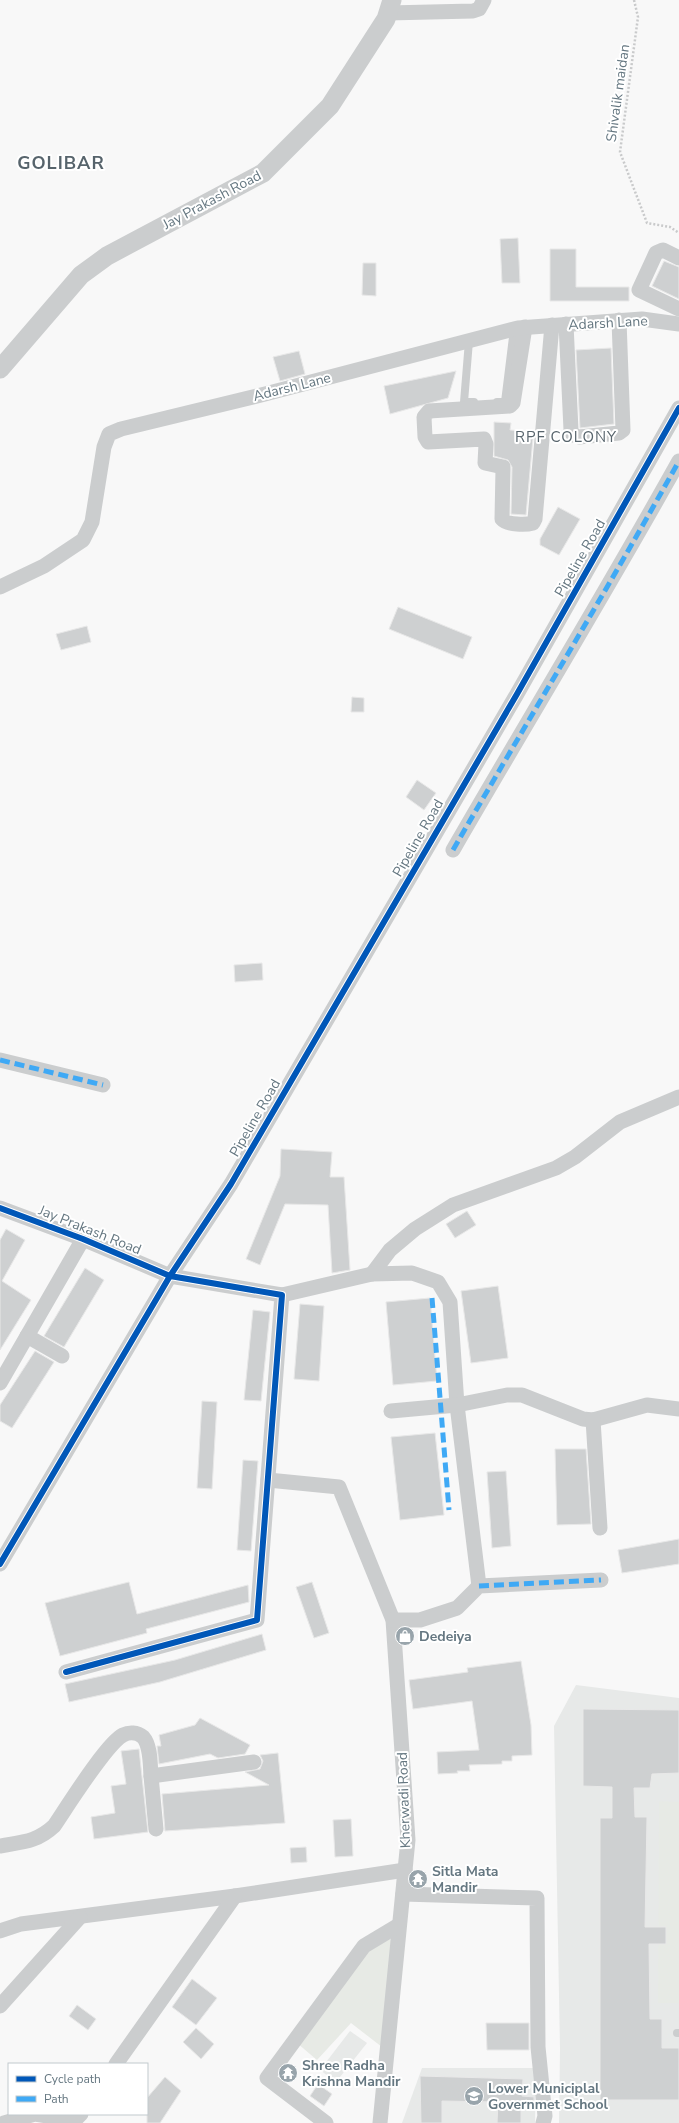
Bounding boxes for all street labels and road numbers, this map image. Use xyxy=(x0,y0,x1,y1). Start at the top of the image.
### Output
street label: Shivalik maidan xyxy=(602,43,634,143)
street label: Jay Prakash Road xyxy=(159,166,265,234)
street label: Adarsh Lane xyxy=(568,311,648,335)
street label: Adarsh Lane xyxy=(251,368,333,406)
street label: Pipeline Road xyxy=(550,516,610,600)
street label: Pipeline Road xyxy=(388,796,448,880)
street label: Pipeline Road xyxy=(225,1076,285,1160)
street label: Jay Prakash Road xyxy=(35,1200,144,1259)
street label: Kherwadi Road xyxy=(393,1752,415,1848)

